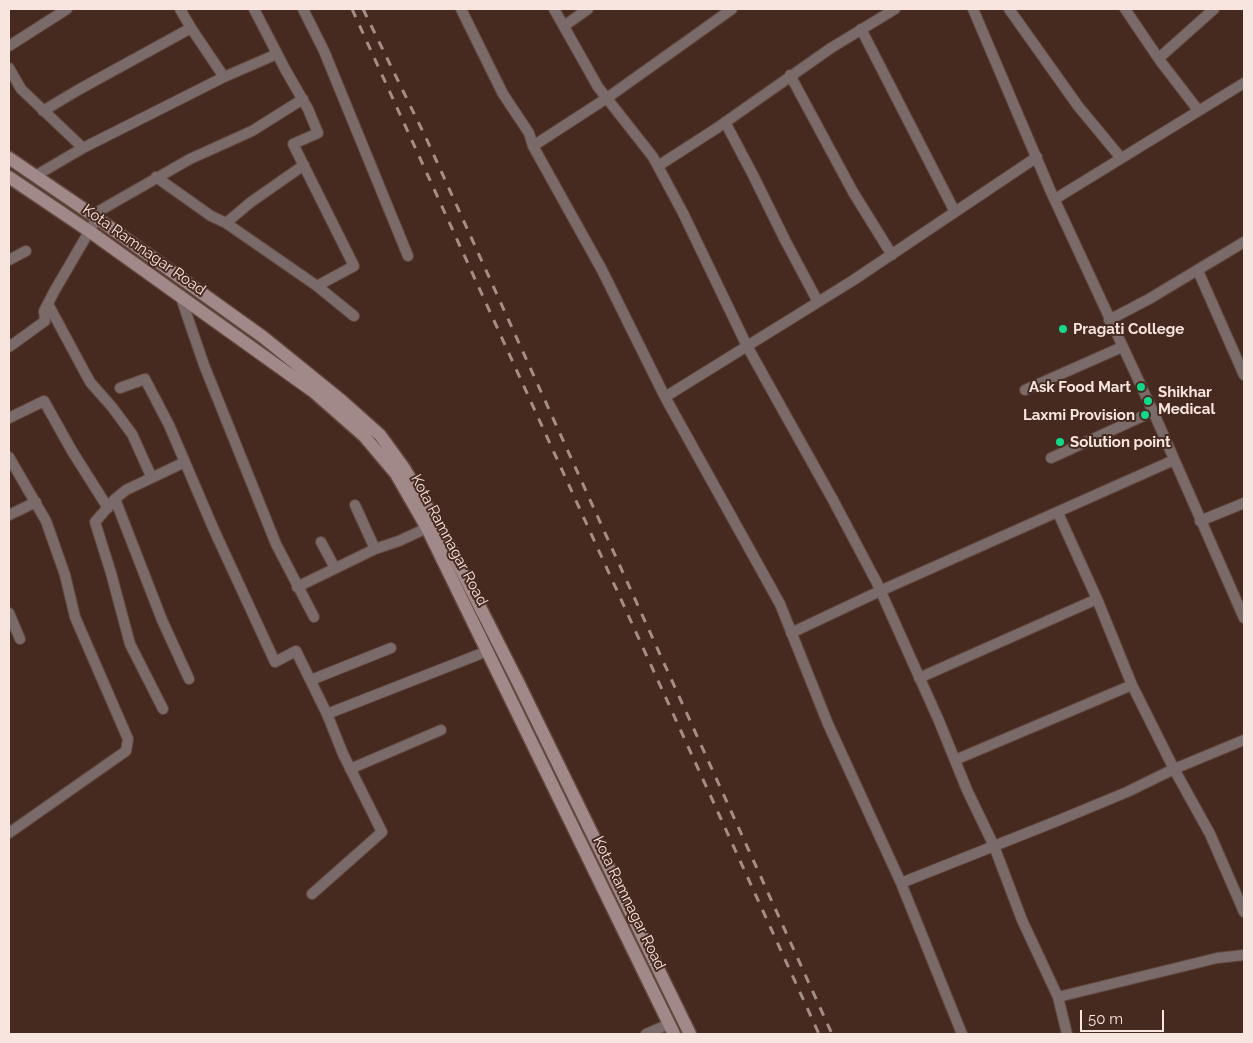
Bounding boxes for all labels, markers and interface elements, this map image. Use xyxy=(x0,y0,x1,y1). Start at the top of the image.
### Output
street label: Kota Ramnagar Road xyxy=(79,201,209,299)
place label: Pragati College xyxy=(1073,320,1184,338)
marker: Pragati College xyxy=(1057,323,1069,335)
place label: Ask Food Mart xyxy=(1029,378,1131,396)
marker: Ask Food Mart xyxy=(1135,381,1147,393)
place label: Shikhar Medical xyxy=(1158,383,1215,418)
marker: Shikhar Medical xyxy=(1142,395,1154,407)
place label: Laxmi Provision xyxy=(1023,406,1135,424)
marker: Laxmi Provision xyxy=(1139,409,1151,421)
place label: Solution point xyxy=(1070,433,1171,451)
marker: Solution point xyxy=(1054,436,1066,448)
street label: Kota Ramnagar Road xyxy=(407,471,491,609)
street label: Kota Ramnagar Road xyxy=(589,833,669,973)
scale bar xyxy=(1083,1000,1167,1032)
text: 50 m xyxy=(1088,1010,1123,1028)

